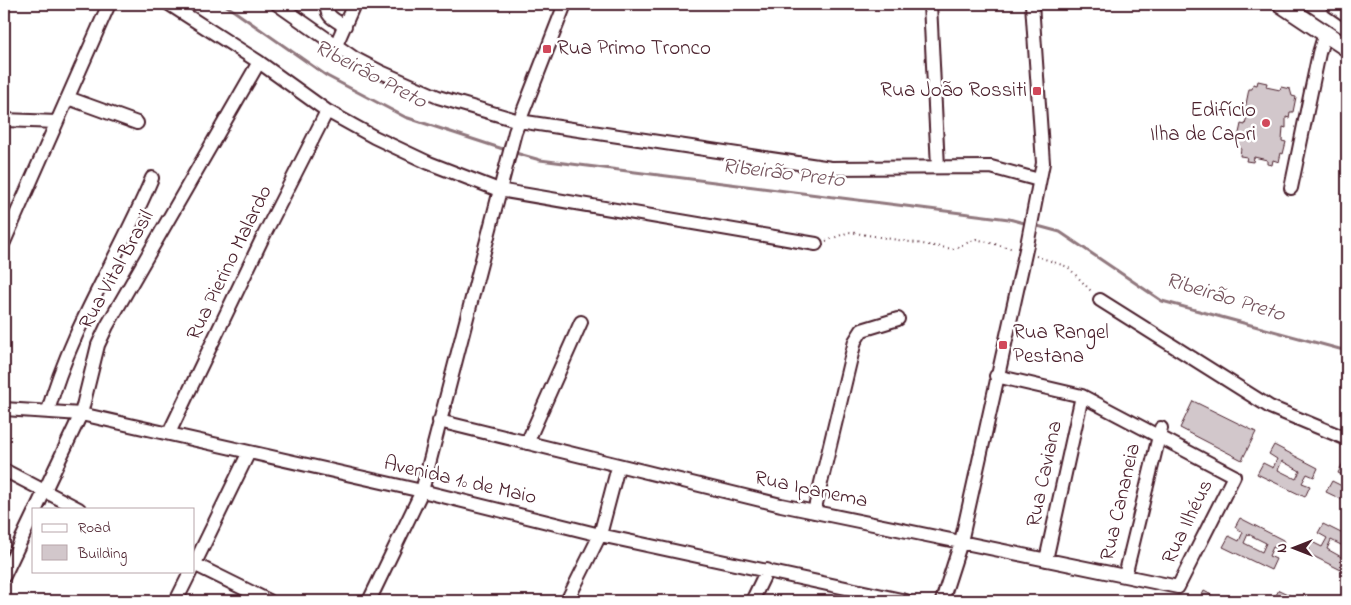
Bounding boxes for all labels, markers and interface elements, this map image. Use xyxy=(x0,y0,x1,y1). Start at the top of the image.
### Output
water label: Ribeirão Preto xyxy=(308,32,433,119)
place label: Rua Primo Tronco xyxy=(557,34,711,64)
marker: Rua Primo Tronco xyxy=(541,43,553,55)
place label: Rua João Rossiti xyxy=(880,76,1027,106)
marker: Rua João Rossiti xyxy=(1031,85,1043,97)
place label: Edifício Ilha de Capri xyxy=(1150,96,1256,150)
marker: Edifício Ilha de Capri xyxy=(1260,117,1272,129)
water label: Ribeirão Preto xyxy=(720,151,848,198)
street label: Rua Pierino Malardo xyxy=(179,180,281,346)
street label: Rua Vital Brasil xyxy=(72,205,162,335)
water label: Ribeirão Preto xyxy=(1161,265,1290,332)
place label: Rua Rangel Pestana xyxy=(1013,318,1109,372)
marker: Rua Rangel Pestana xyxy=(997,339,1009,351)
street label: Rua Caviana xyxy=(1019,418,1071,530)
street label: Rua Cananeia xyxy=(1093,440,1149,564)
street label: Avenida 1º de Maio xyxy=(381,449,539,513)
street label: Rua Ipanema xyxy=(752,463,870,517)
street label: Rua Ilhéus xyxy=(1155,475,1221,569)
legend xyxy=(32,508,195,572)
text: Road xyxy=(78,517,111,539)
north arrow xyxy=(1268,522,1318,572)
text: Building xyxy=(77,543,127,566)
text: N xyxy=(1272,543,1293,553)

